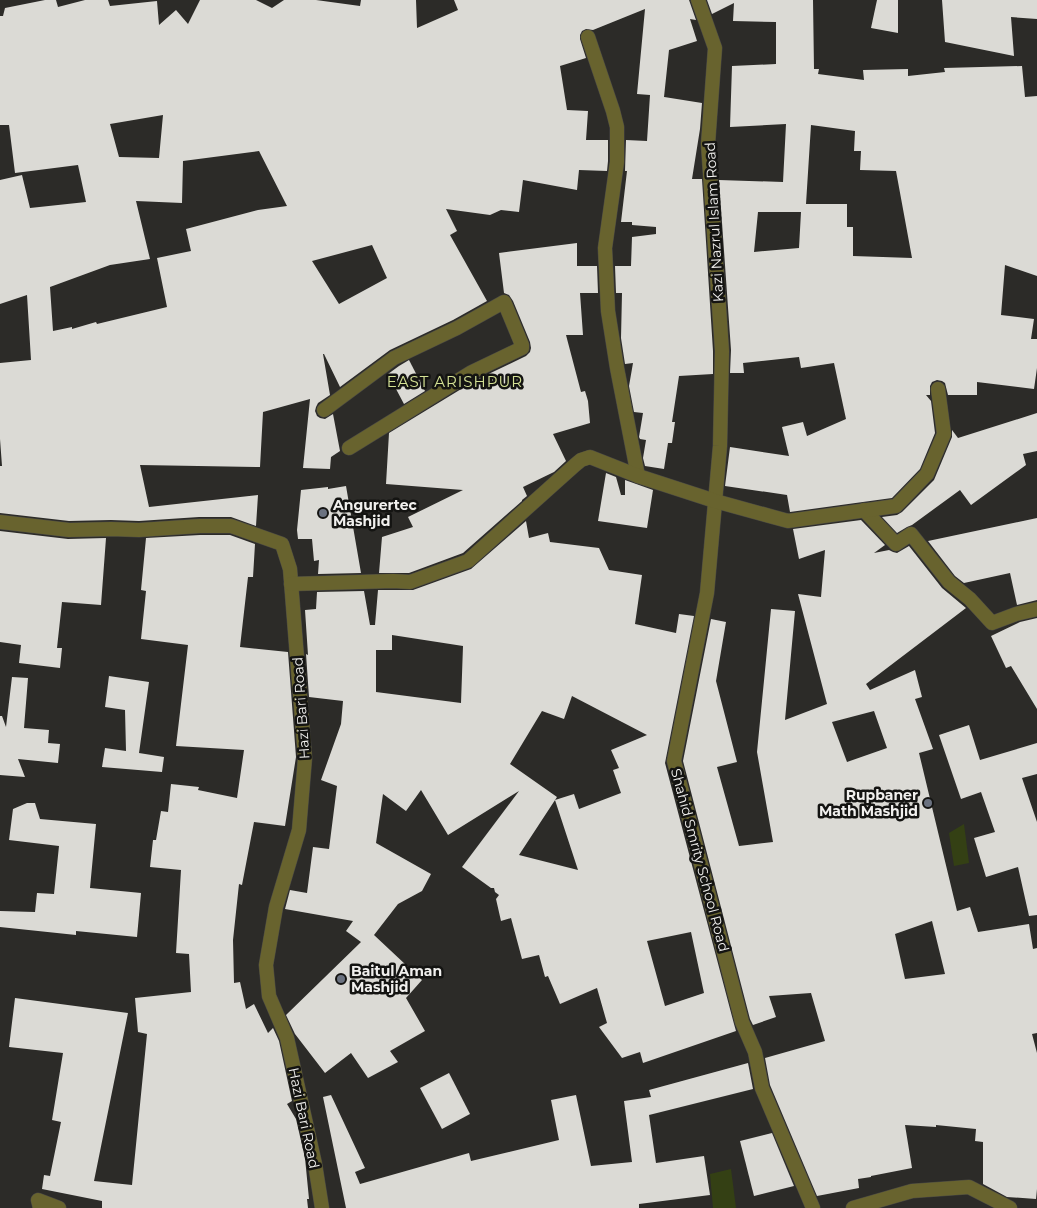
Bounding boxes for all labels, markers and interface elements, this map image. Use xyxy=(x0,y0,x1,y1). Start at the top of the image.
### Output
street label: Kazi Nazrul Islam Road xyxy=(701,142,727,302)
district label: EAST ARISHPUR xyxy=(387,372,523,391)
place label: Angurertec Mashjid xyxy=(332,496,418,530)
marker: Angurertec Mashjid xyxy=(317,507,329,519)
street label: Hazi Bari Road xyxy=(288,656,314,760)
street label: Shahid Smrity School Road xyxy=(667,766,733,954)
place label: Rupbaner Math Mashjid xyxy=(819,786,918,820)
marker: Rupbaner Math Mashjid xyxy=(922,797,934,809)
place label: Baitul Aman Mashjid xyxy=(351,962,442,996)
marker: Baitul Aman Mashjid xyxy=(335,973,347,985)
street label: Hazi Bari Road xyxy=(285,1066,323,1170)

